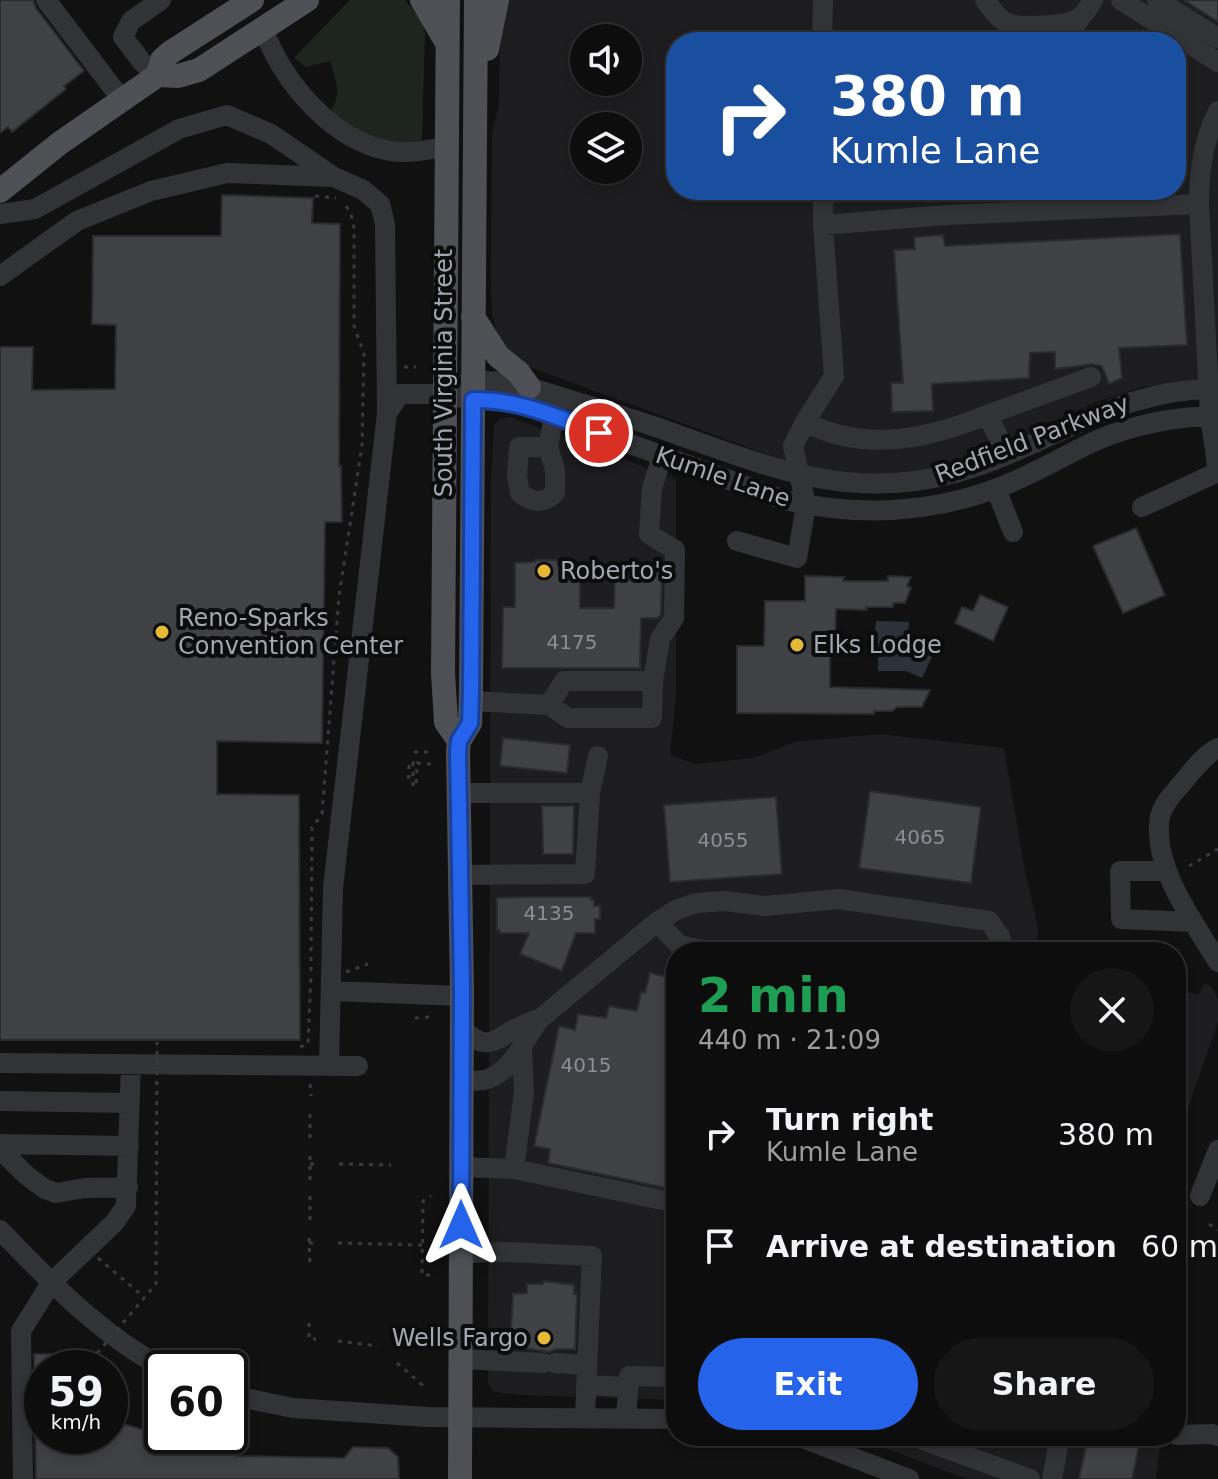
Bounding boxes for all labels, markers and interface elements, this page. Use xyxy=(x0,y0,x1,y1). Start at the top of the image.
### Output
map controls xyxy=(570,24,642,184)
button: sound xyxy=(570,24,642,96)
text: 380 m xyxy=(830,63,1025,128)
icon: right xyxy=(698,64,802,168)
button: layers xyxy=(570,112,642,184)
text: Kumle Lane xyxy=(830,130,1040,171)
street label: South Virginia Street xyxy=(430,249,458,497)
street label: Redfield Parkway xyxy=(931,389,1133,489)
pin xyxy=(565,399,633,467)
icon: arrive xyxy=(577,411,621,455)
street label: Kumle Lane xyxy=(652,441,794,513)
place label: Roberto's xyxy=(560,557,673,585)
marker: Roberto's xyxy=(535,562,553,580)
place label: Reno-Sparks Convention Center xyxy=(178,604,403,660)
marker: Reno-Sparks Convention Center xyxy=(153,623,171,641)
house number: 4175 xyxy=(547,630,597,654)
place label: Elks Lodge xyxy=(813,631,942,659)
marker: Elks Lodge xyxy=(788,636,806,654)
house number: 4065 xyxy=(895,825,945,849)
house number: 4055 xyxy=(698,828,748,852)
house number: 4135 xyxy=(524,901,574,925)
text: 2 min xyxy=(698,967,849,1023)
button: close xyxy=(1070,968,1154,1052)
text: 440 m · 21:09 xyxy=(698,1025,881,1055)
house number: 4015 xyxy=(561,1053,611,1077)
text: Turn right xyxy=(766,1102,933,1137)
icon: right xyxy=(698,1112,742,1156)
text: 380 m xyxy=(1058,1117,1154,1152)
text: Kumle Lane xyxy=(766,1137,918,1167)
position arrow xyxy=(419,1183,503,1267)
icon: arrive xyxy=(698,1224,742,1268)
text: Arrive at destination xyxy=(766,1229,1117,1264)
text: 60 m xyxy=(1141,1229,1218,1264)
place label: Wells Fargo xyxy=(392,1324,528,1352)
marker: Wells Fargo xyxy=(535,1329,553,1347)
button: Exit xyxy=(698,1338,918,1430)
button: Share xyxy=(934,1338,1154,1430)
speed limit sign: 60 xyxy=(144,1350,248,1454)
text: 59 xyxy=(48,1369,104,1415)
text: km/h xyxy=(51,1410,101,1434)

